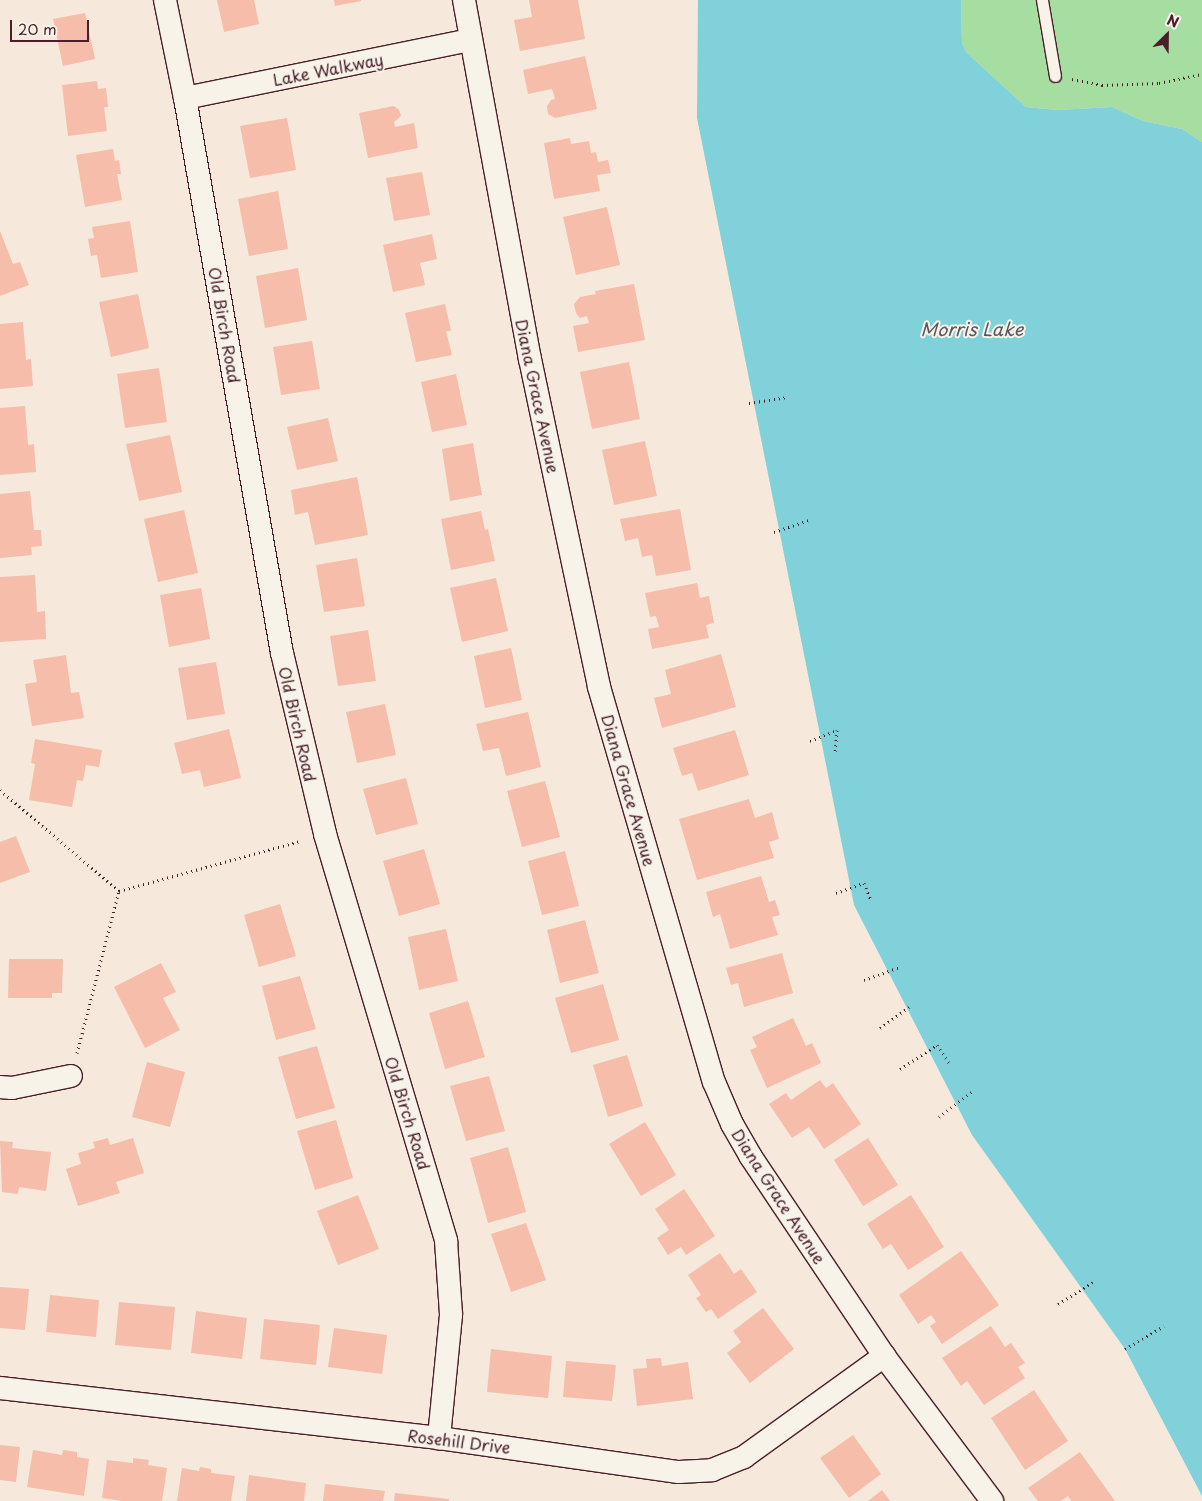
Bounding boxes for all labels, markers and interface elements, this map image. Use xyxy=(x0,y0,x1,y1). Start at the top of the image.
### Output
text: N xyxy=(1164,9,1182,33)
scale bar xyxy=(12,10,91,42)
north arrow xyxy=(1142,10,1192,60)
text: 20 m xyxy=(18,17,57,40)
street label: Lake Walkway xyxy=(270,49,386,89)
street label: Old Birch Road xyxy=(205,266,245,384)
street label: Diana Grace Avenue xyxy=(512,317,564,475)
water label: Morris Lake xyxy=(921,318,1023,340)
street label: Old Birch Road xyxy=(275,665,321,783)
street label: Diana Grace Avenue xyxy=(598,711,660,869)
street label: Old Birch Road xyxy=(382,1054,434,1172)
street label: Diana Grace Avenue xyxy=(728,1125,830,1267)
street label: Rosehill Drive xyxy=(406,1425,512,1457)

